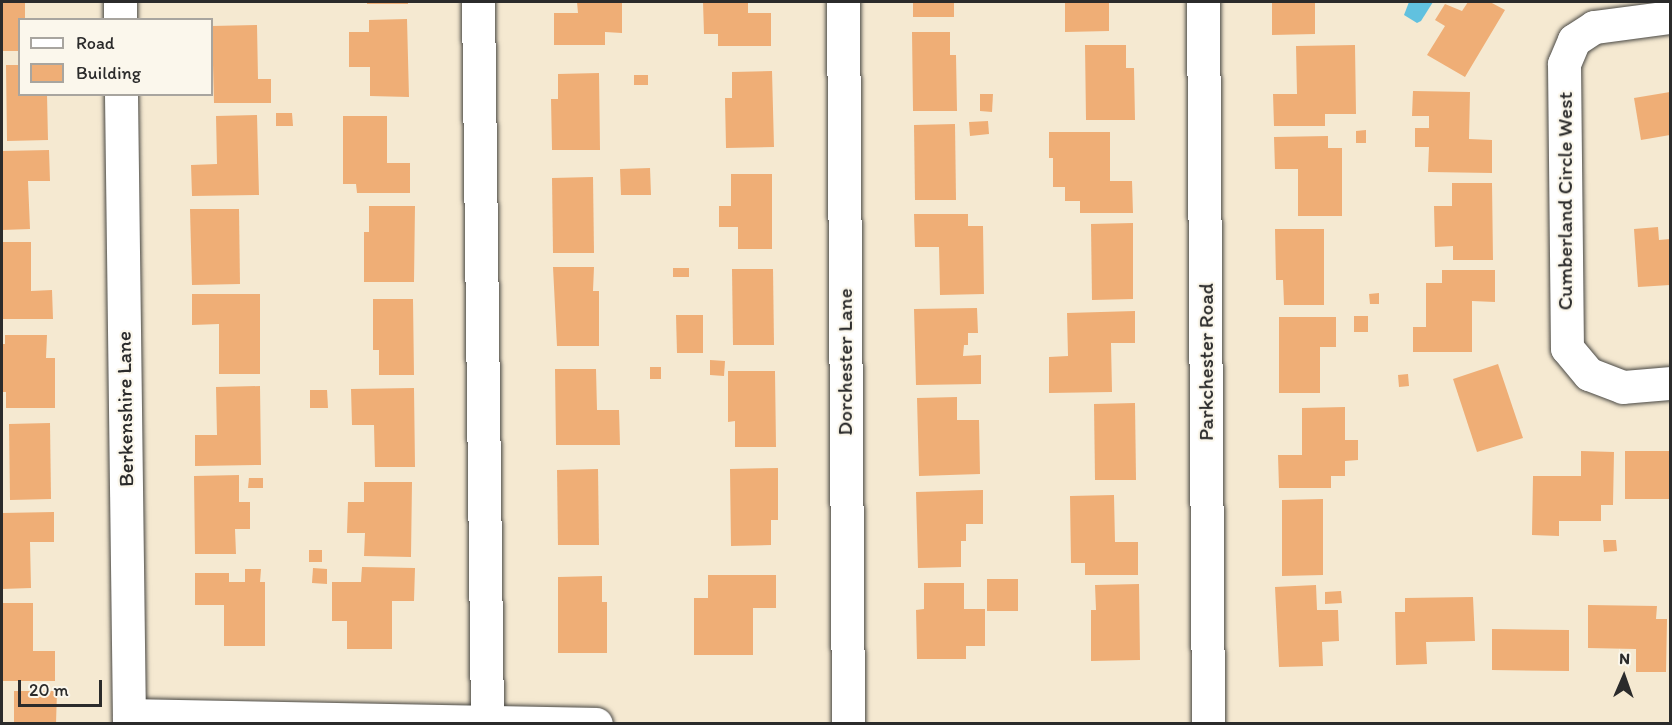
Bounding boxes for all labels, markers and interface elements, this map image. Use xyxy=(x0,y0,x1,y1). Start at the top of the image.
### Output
legend xyxy=(18,18,213,96)
text: Road xyxy=(76,32,115,54)
text: Building xyxy=(76,62,141,84)
street label: Cumberland Circle West xyxy=(1552,92,1578,310)
street label: Parkchester Road xyxy=(1193,283,1219,441)
street label: Dorchester Lane xyxy=(832,288,858,436)
street label: Berkenshire Lane xyxy=(111,331,139,487)
north arrow xyxy=(1594,647,1654,707)
text: N xyxy=(1619,649,1630,668)
scale bar xyxy=(21,668,105,706)
text: 20 m xyxy=(29,679,69,701)

